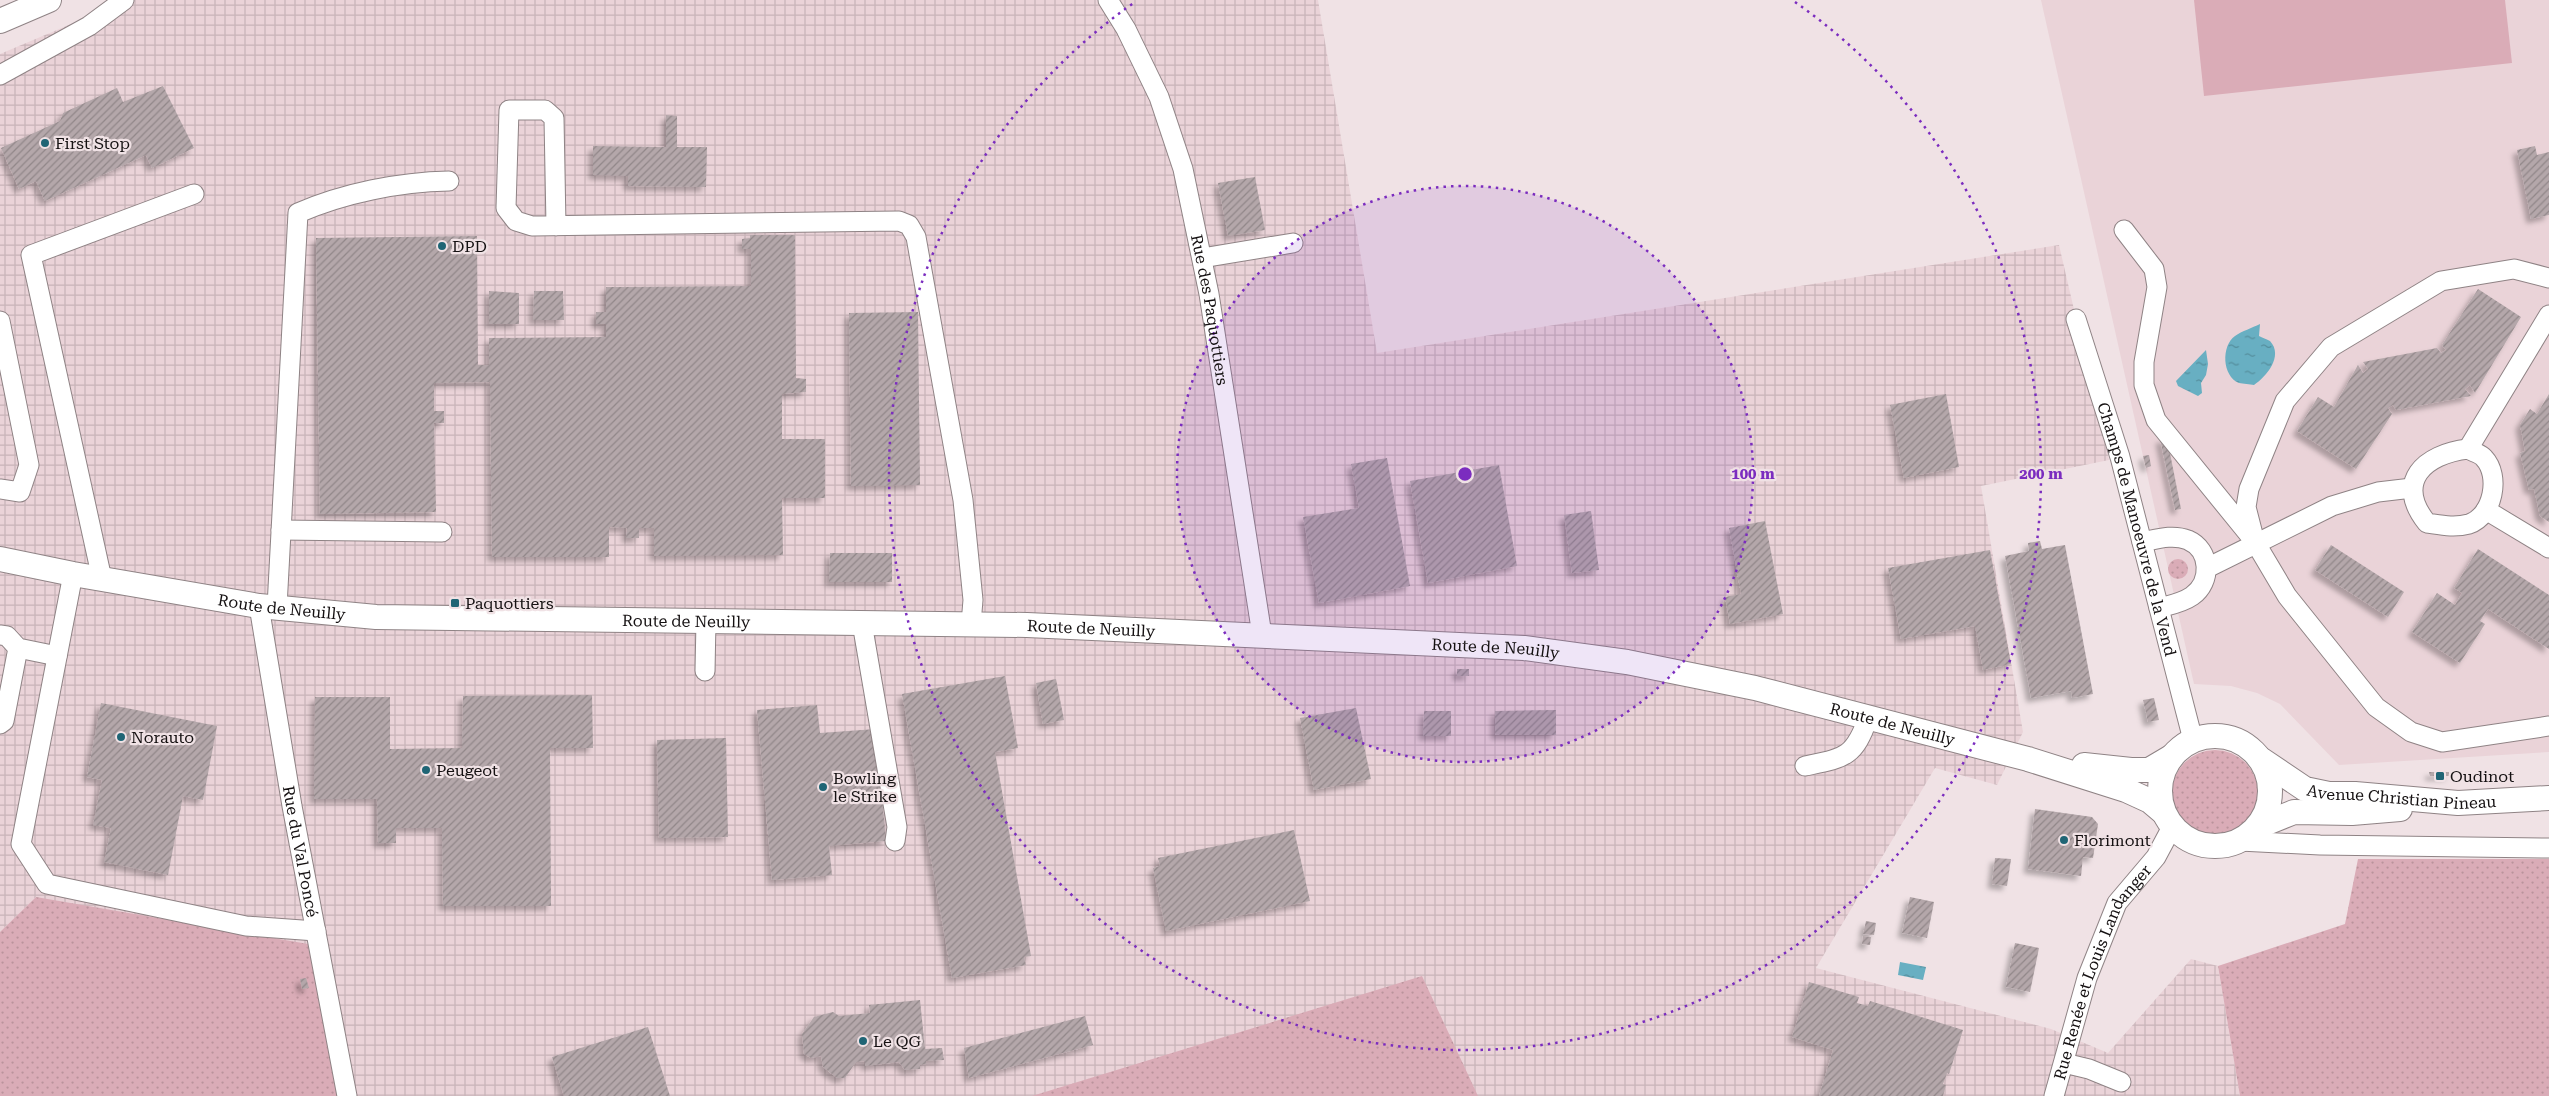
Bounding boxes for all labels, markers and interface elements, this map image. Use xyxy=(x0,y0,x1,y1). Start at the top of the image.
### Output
place label: First Stop xyxy=(55,134,130,153)
marker: First Stop xyxy=(39,137,51,149)
street label: Rue des Paquottiers xyxy=(1187,233,1232,387)
place label: DPD xyxy=(452,237,487,256)
marker: DPD xyxy=(436,240,448,252)
street label: Champs de Manoeuvre de la Vend xyxy=(2093,400,2180,658)
centre of rings xyxy=(1456,465,1474,483)
text: 100 m xyxy=(1731,465,1775,483)
text: 200 m xyxy=(2019,465,2063,483)
street label: Route de Neuilly xyxy=(216,590,347,624)
place label: Paquottiers xyxy=(465,594,554,613)
marker: Paquottiers xyxy=(449,597,461,609)
street label: Route de Neuilly xyxy=(622,611,751,632)
street label: Route de Neuilly xyxy=(1027,616,1156,641)
street label: Route de Neuilly xyxy=(1431,635,1561,663)
street label: Route de Neuilly xyxy=(1828,699,1957,750)
place label: Norauto xyxy=(131,728,194,747)
marker: Norauto xyxy=(115,731,127,743)
place label: Peugeot xyxy=(436,761,498,780)
marker: Peugeot xyxy=(420,764,432,776)
place label: Oudinot xyxy=(2450,767,2514,786)
place label: Bowling le Strike xyxy=(833,769,897,806)
marker: Oudinot xyxy=(2434,770,2446,782)
marker: Bowling le Strike xyxy=(817,781,829,793)
street label: Avenue Christian Pineau xyxy=(2305,781,2497,813)
street label: Rue du Val Poncé xyxy=(279,784,322,919)
place label: Florimont xyxy=(2074,831,2151,850)
marker: Florimont xyxy=(2058,834,2070,846)
street label: Rue Renée et Louis Landanger xyxy=(2050,861,2156,1082)
place label: Le QG xyxy=(873,1032,922,1051)
marker: Le QG xyxy=(857,1035,869,1047)

